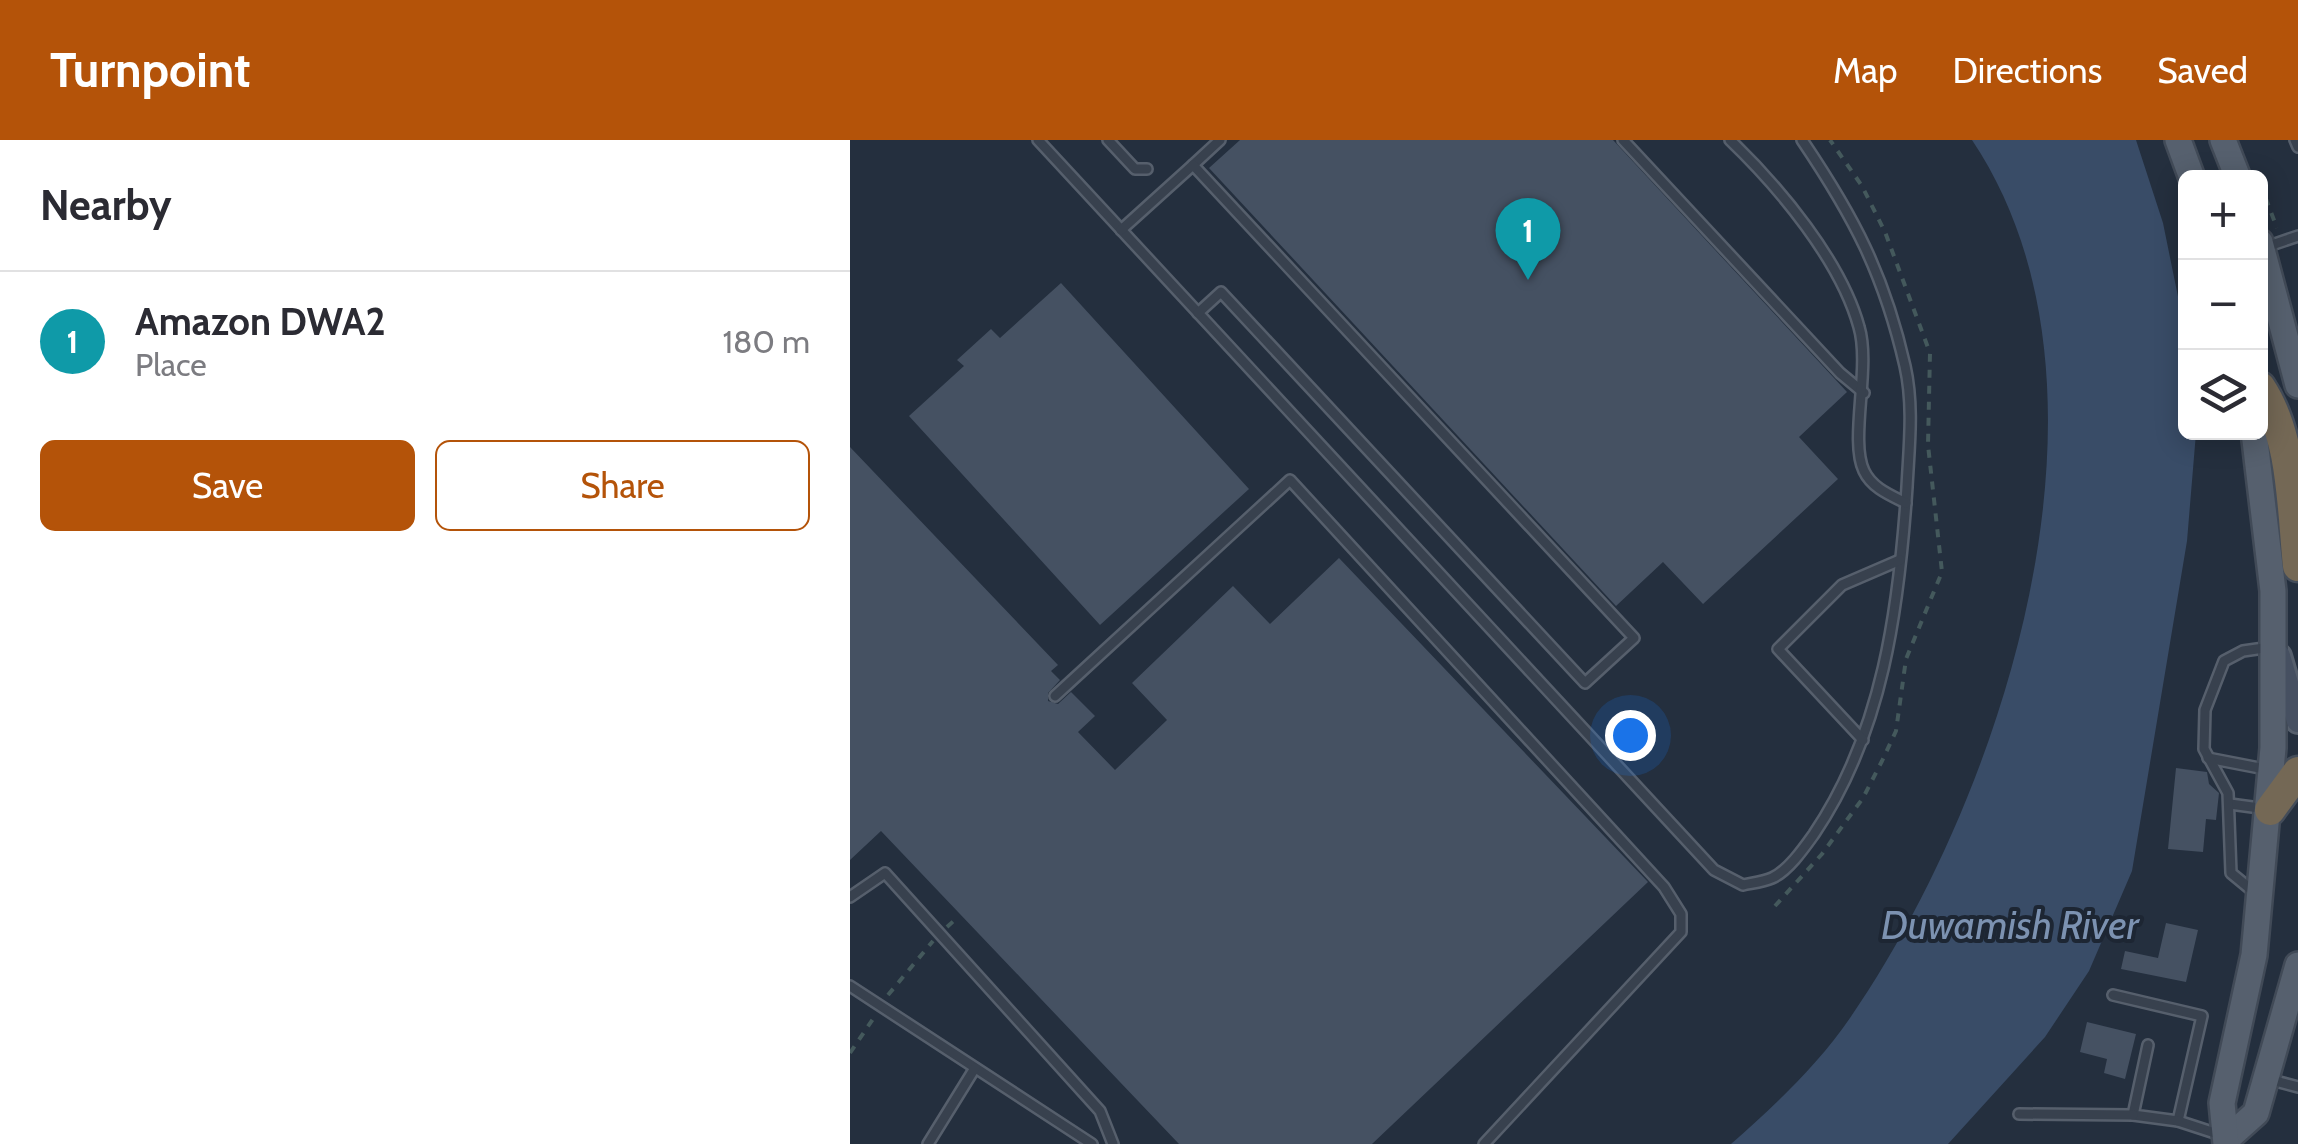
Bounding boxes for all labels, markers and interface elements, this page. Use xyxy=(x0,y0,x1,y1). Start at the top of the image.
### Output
text: Turnpoint xyxy=(50,41,251,99)
text: Map xyxy=(1833,49,1898,92)
text: Directions xyxy=(1953,49,2102,92)
text: Saved xyxy=(2157,49,2248,92)
map controls xyxy=(2178,170,2268,440)
button: + xyxy=(2178,170,2268,260)
text: Nearby xyxy=(40,179,172,231)
pin: 1 xyxy=(1496,198,1560,280)
button: − xyxy=(2178,260,2268,350)
text: Amazon DWA2 xyxy=(135,298,386,345)
text: 1 xyxy=(67,322,78,361)
text: 180 m xyxy=(723,322,810,361)
text: Place xyxy=(135,345,207,384)
button: layers xyxy=(2178,350,2268,440)
button: Save xyxy=(40,440,415,531)
button: Share xyxy=(435,440,810,531)
your location xyxy=(1605,710,1656,761)
water label: Duwamish River xyxy=(1881,900,2141,949)

